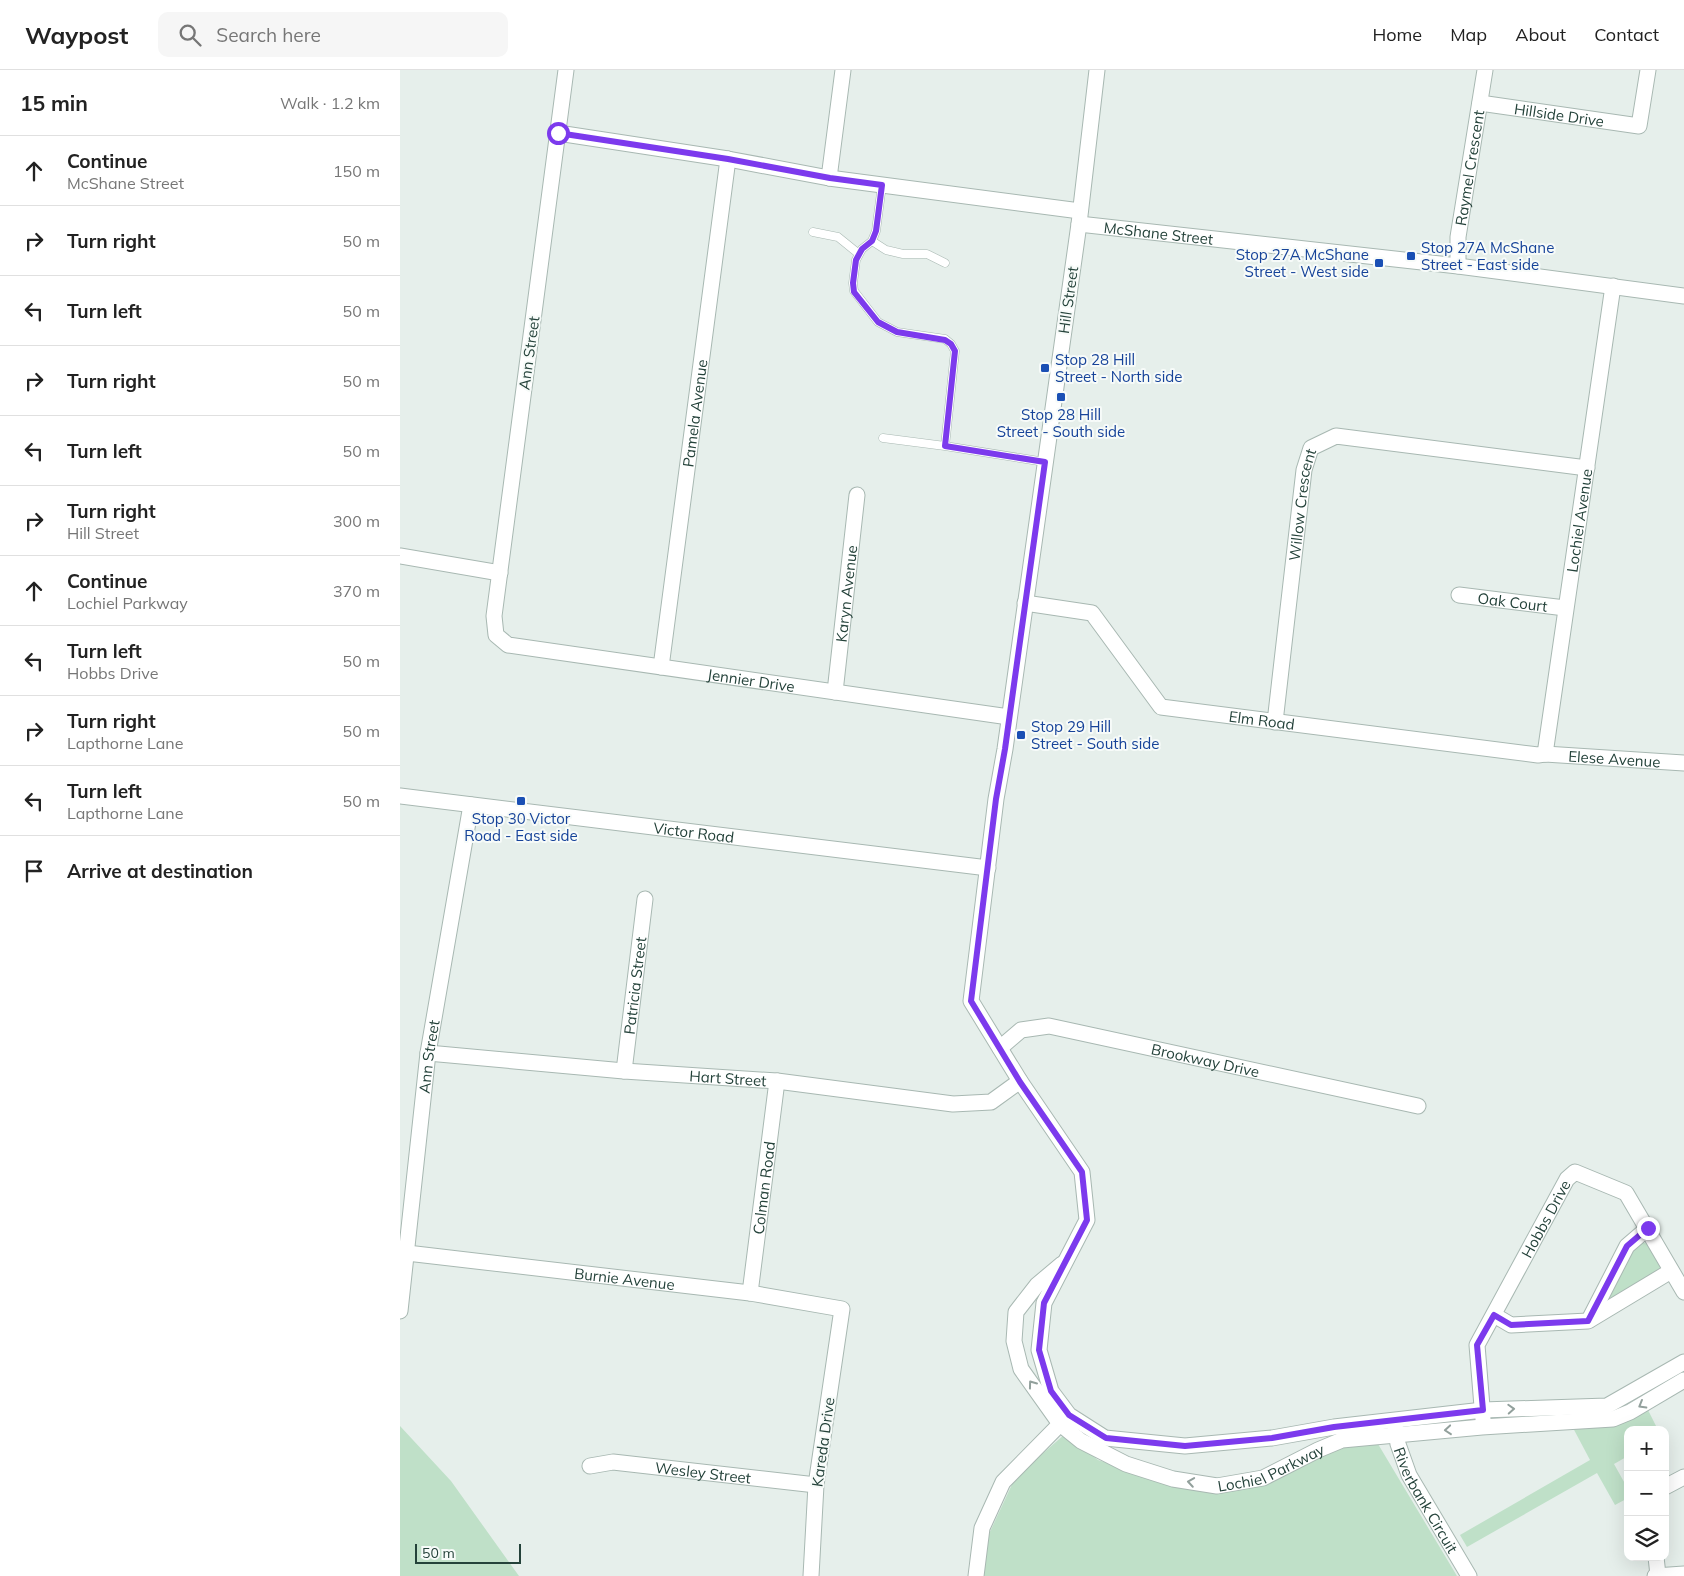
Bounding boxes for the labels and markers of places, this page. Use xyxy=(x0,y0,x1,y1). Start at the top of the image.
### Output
place label: Stop 27A McShane Street - East side xyxy=(1421,238,1554,274)
place label: Stop 27A McShane Street - West side xyxy=(1236,245,1369,281)
marker: Stop 27A McShane Street - East side xyxy=(1405,250,1417,262)
marker: Stop 27A McShane Street - West side xyxy=(1373,257,1385,269)
place label: Stop 28 Hill Street - North side xyxy=(1055,350,1182,386)
marker: Stop 28 Hill Street - North side xyxy=(1039,362,1051,374)
marker: Stop 28 Hill Street - South side xyxy=(1055,391,1067,403)
place label: Stop 28 Hill Street - South side xyxy=(997,405,1125,441)
place label: Stop 29 Hill Street - South side xyxy=(1031,717,1159,753)
marker: Stop 29 Hill Street - South side xyxy=(1015,729,1027,741)
marker: Stop 30 Victor Road - East side xyxy=(515,795,527,807)
place label: Stop 30 Victor Road - East side xyxy=(464,809,578,845)

